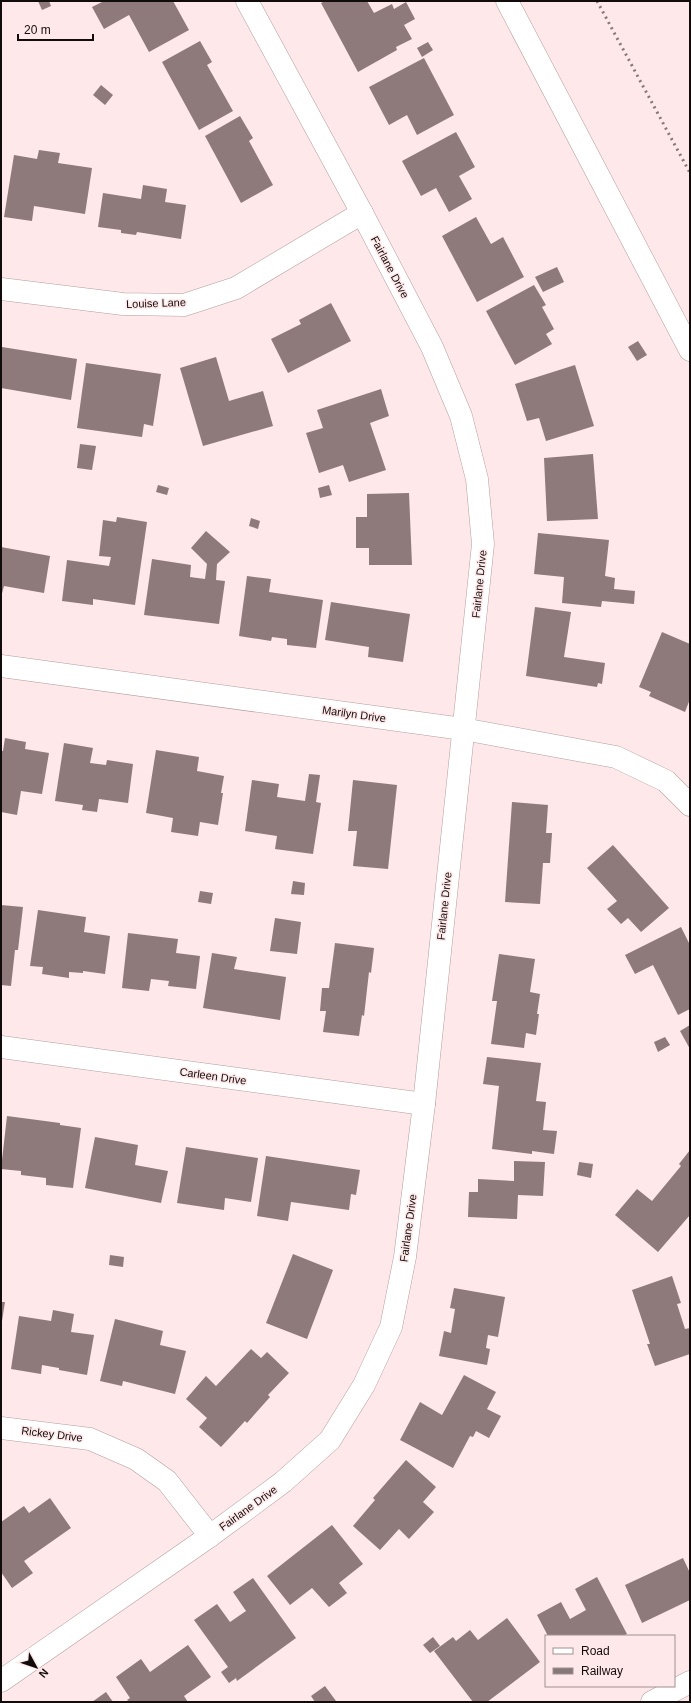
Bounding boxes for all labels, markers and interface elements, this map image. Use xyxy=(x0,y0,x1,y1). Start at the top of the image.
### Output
scale bar xyxy=(18,16,93,42)
text: 20 m xyxy=(24,23,51,37)
street label: Fairlane Drive xyxy=(369,234,411,300)
street label: Louise Lane xyxy=(126,296,186,310)
street label: Fairlane Drive xyxy=(469,549,489,619)
street label: Marilyn Drive xyxy=(321,704,387,724)
street label: Fairlane Drive xyxy=(434,871,454,941)
street label: Carleen Drive xyxy=(179,1065,247,1087)
street label: Fairlane Drive xyxy=(397,1193,419,1263)
street label: Rickey Drive xyxy=(21,1424,83,1444)
street label: Fairlane Drive xyxy=(217,1483,279,1533)
legend xyxy=(545,1635,675,1687)
text: Road xyxy=(581,1644,610,1658)
north arrow xyxy=(16,1647,56,1687)
text: Railway xyxy=(581,1664,623,1678)
text: N xyxy=(36,1667,51,1680)

